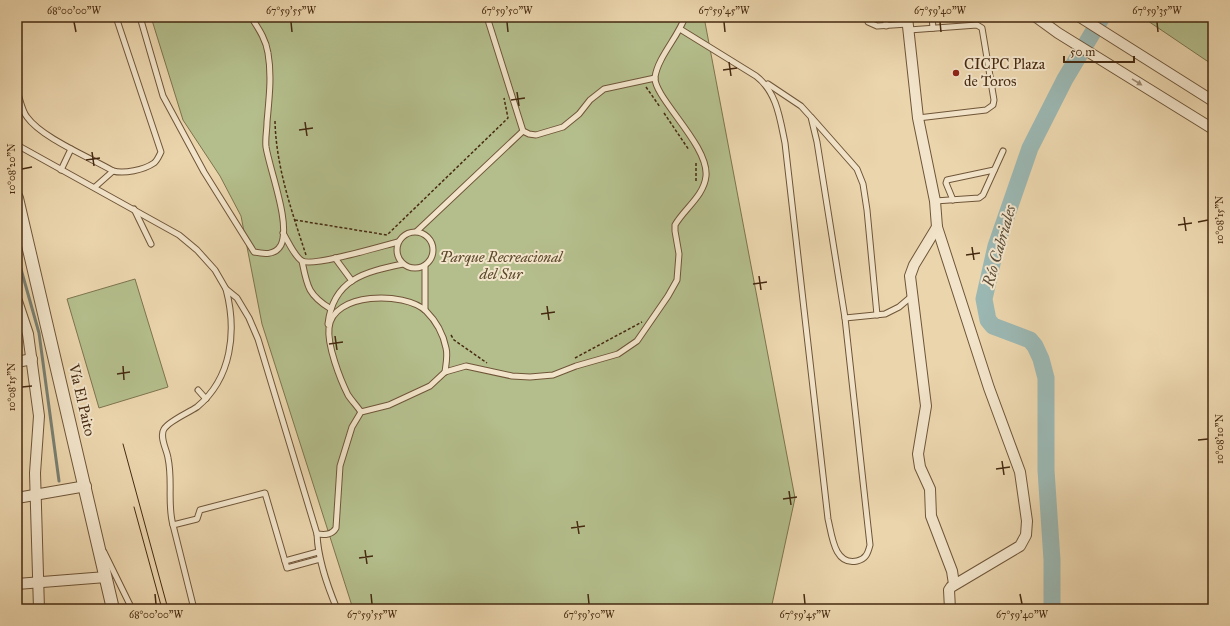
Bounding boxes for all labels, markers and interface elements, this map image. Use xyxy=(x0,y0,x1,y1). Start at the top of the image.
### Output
text: 68°00'00"W xyxy=(47,5,102,17)
text: 67°59'55"W xyxy=(266,5,317,17)
text: 67°59'50"W xyxy=(481,5,533,17)
text: 67°59'45"W xyxy=(699,5,750,17)
text: 67°59'40"W xyxy=(914,5,967,17)
text: 67°59'35"W xyxy=(1132,5,1182,17)
scale bar xyxy=(1064,38,1134,64)
text: 50 m xyxy=(1070,45,1095,59)
place label: CICPC Plaza de Toros xyxy=(964,55,1046,90)
marker: CICPC Plaza de Toros xyxy=(951,68,961,78)
one-way arrow xyxy=(1132,78,1142,86)
text: 10°08'20"N xyxy=(6,143,18,194)
text: 10°08'15"N xyxy=(1214,195,1226,244)
water label: Río Cabriales xyxy=(978,203,1020,290)
park label: Parque Recreacional del Sur xyxy=(440,248,564,283)
street label: Vía El Paito xyxy=(65,361,99,438)
text: 10°08'15"N xyxy=(6,362,18,411)
text: 10°08'10"N xyxy=(1214,414,1226,464)
text: 68°00'00"W xyxy=(129,609,184,621)
text: 67°59'55"W xyxy=(347,609,398,621)
text: 67°59'50"W xyxy=(563,609,615,621)
text: 67°59'45"W xyxy=(780,609,831,621)
text: 67°59'40"W xyxy=(996,609,1049,621)

